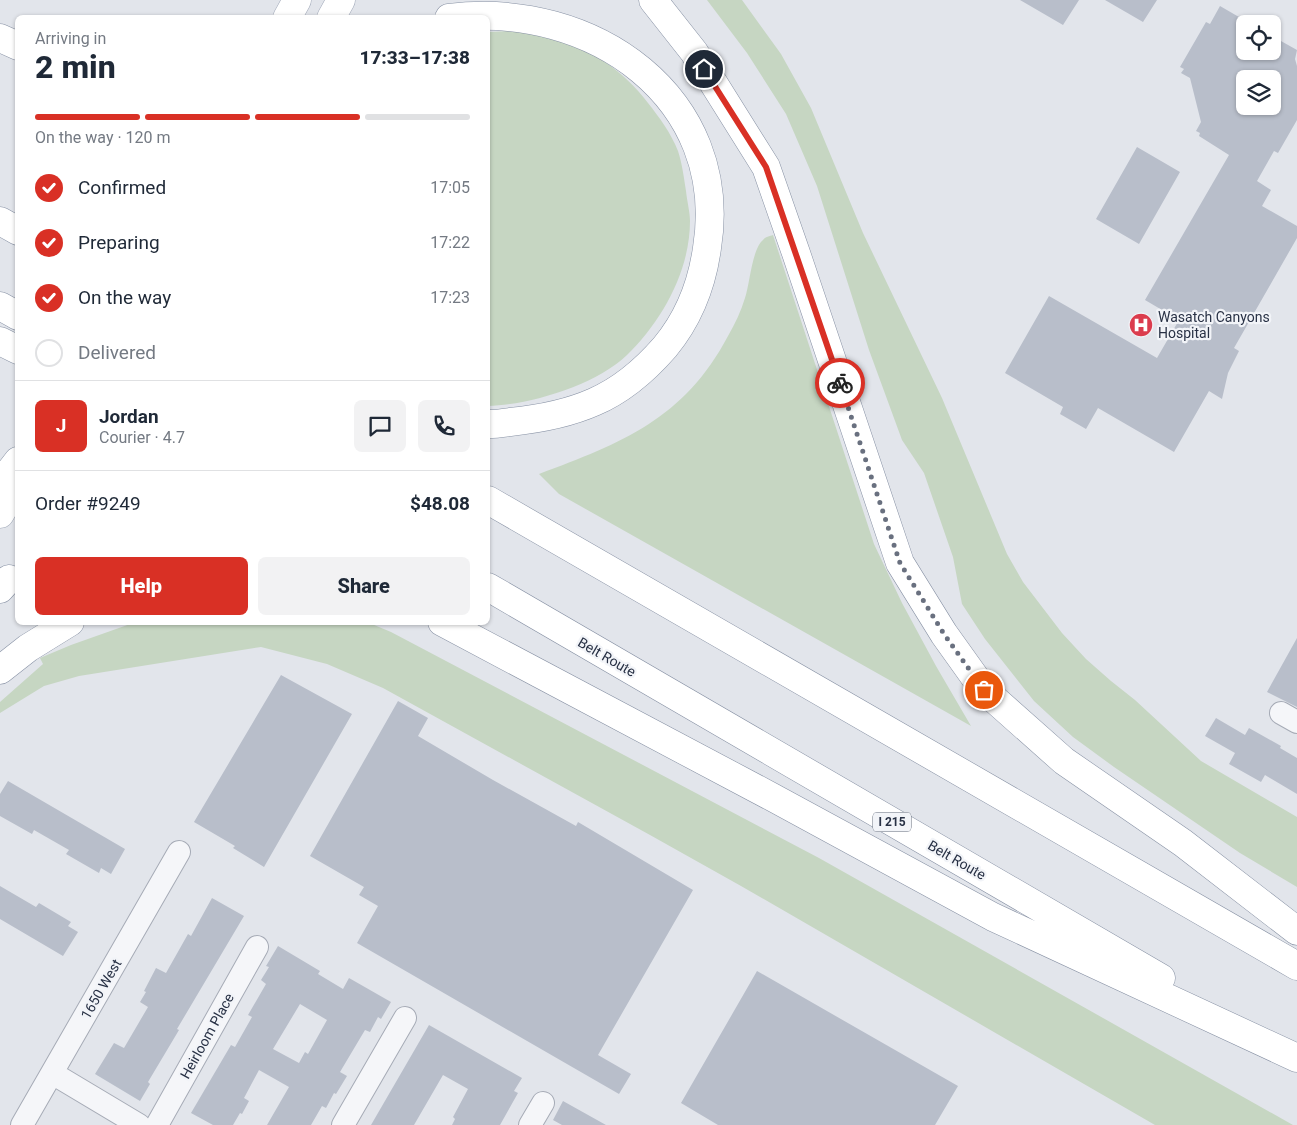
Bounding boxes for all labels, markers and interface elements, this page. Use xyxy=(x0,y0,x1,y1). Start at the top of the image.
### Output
map controls xyxy=(1236,15,1281,115)
button: locate xyxy=(1236,15,1281,60)
text: Arriving in xyxy=(35,29,106,48)
text: 17:33–17:38 xyxy=(359,46,470,69)
text: 2 min xyxy=(35,48,116,86)
pin xyxy=(683,48,725,90)
icon: home xyxy=(690,55,718,83)
button: layers xyxy=(1236,70,1281,115)
text: On the way · 120 m xyxy=(35,128,171,147)
icon: check xyxy=(35,174,63,202)
text: Confirmed xyxy=(78,176,166,199)
text: 17:05 xyxy=(430,178,470,197)
icon: check xyxy=(35,229,63,257)
text: Preparing xyxy=(78,231,160,254)
text: 17:22 xyxy=(430,233,470,252)
icon: check xyxy=(35,284,63,312)
text: On the way xyxy=(78,286,171,309)
text: 17:23 xyxy=(430,288,470,307)
place label: Wasatch Canyons Hospital xyxy=(1158,309,1270,341)
hospital icon: Wasatch Canyons Hospital xyxy=(1128,312,1154,338)
text: Delivered xyxy=(78,341,156,364)
courier xyxy=(815,358,865,408)
icon: bike xyxy=(826,369,854,397)
button: chat xyxy=(354,400,406,452)
button: phone xyxy=(418,400,470,452)
text: Jordan xyxy=(99,405,159,428)
text: J xyxy=(56,414,66,437)
text: Courier · 4.7 xyxy=(99,428,185,447)
text: Order #9249 xyxy=(35,492,141,515)
text: $48.08 xyxy=(410,492,470,515)
button: Help xyxy=(35,557,248,615)
button: Share xyxy=(258,557,470,615)
street label: Belt Route xyxy=(575,634,639,680)
pin xyxy=(963,669,1005,711)
icon: bag xyxy=(970,676,998,704)
road number: I 215 xyxy=(873,812,911,832)
street label: Belt Route xyxy=(925,837,989,883)
street label: 1650 West xyxy=(77,956,125,1022)
street label: Heirloom Place xyxy=(177,990,237,1082)

